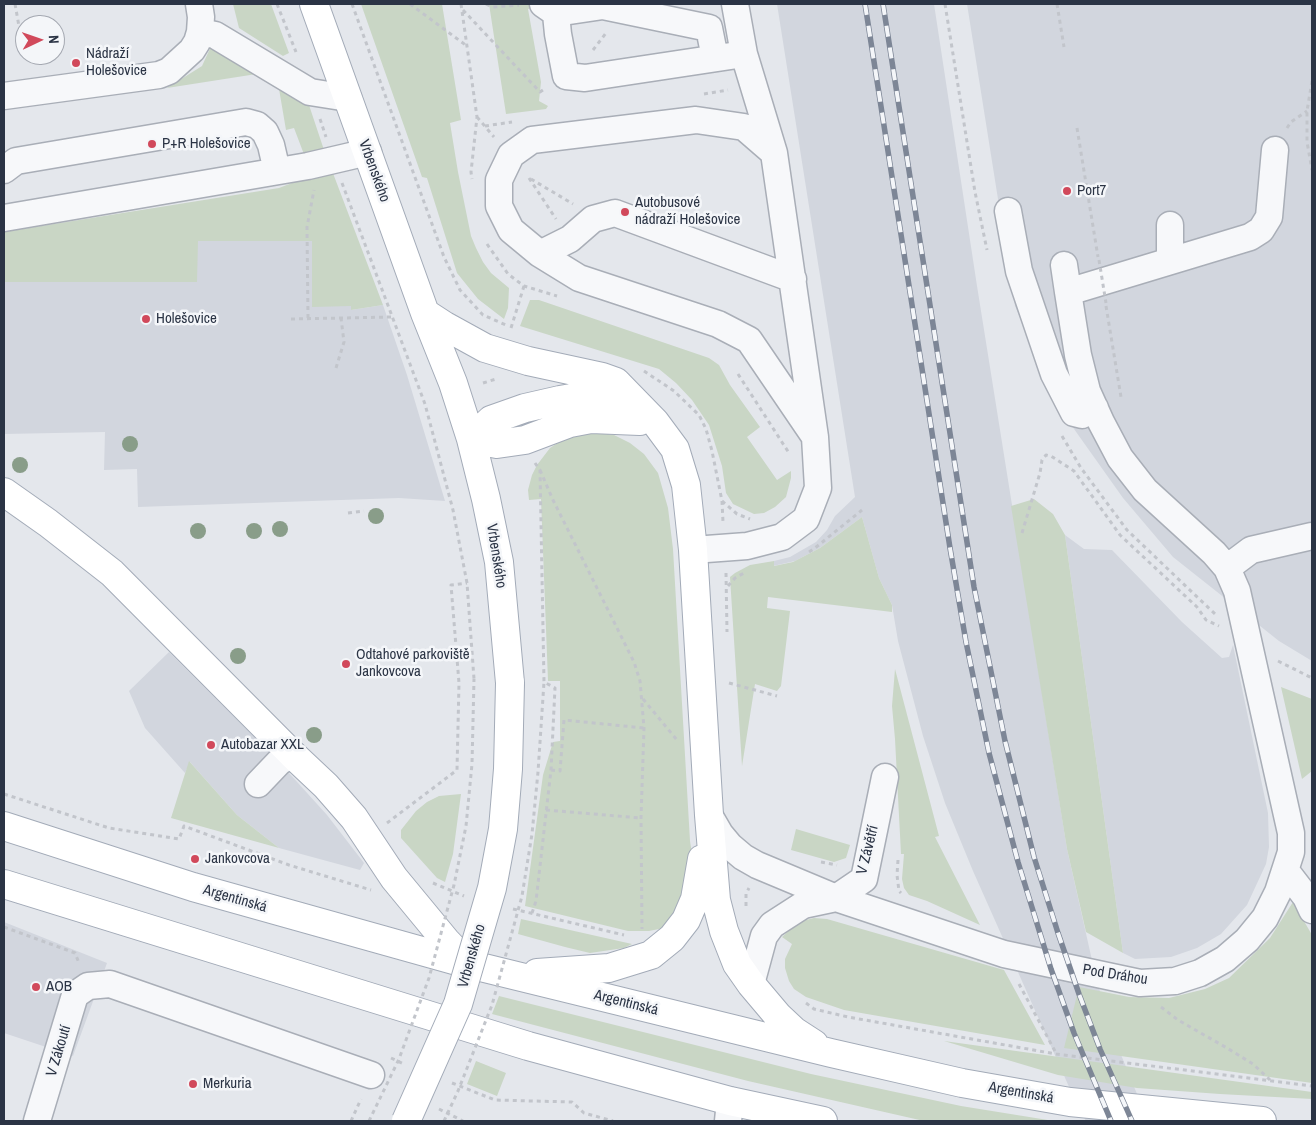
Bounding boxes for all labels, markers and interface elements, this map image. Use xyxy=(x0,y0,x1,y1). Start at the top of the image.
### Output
north arrow xyxy=(15,15,65,65)
text: N xyxy=(45,35,63,44)
place label: Nádraží Holešovice xyxy=(86,45,147,80)
marker: Nádraží Holešovice xyxy=(70,57,82,69)
place label: P+R Holešovice xyxy=(162,135,251,153)
street label: Vrbenského xyxy=(354,137,394,205)
marker: P+R Holešovice xyxy=(146,138,158,150)
place label: Port7 xyxy=(1077,182,1106,200)
marker: Port7 xyxy=(1061,185,1073,197)
place label: Autobusové nádraží Holešovice xyxy=(635,194,740,229)
marker: Autobusové nádraží Holešovice xyxy=(619,206,631,218)
place label: Holešovice xyxy=(156,310,217,328)
marker: Holešovice xyxy=(140,313,152,325)
street label: Vrbenského xyxy=(482,522,510,590)
place label: Odtahové parkoviště Jankovcova xyxy=(356,646,470,681)
marker: Odtahové parkoviště Jankovcova xyxy=(340,658,352,670)
place label: Autobazar XXL xyxy=(221,736,304,754)
marker: Autobazar XXL xyxy=(205,739,217,751)
street label: V Závětří xyxy=(853,824,883,876)
place label: Jankovcova xyxy=(205,850,270,868)
marker: Jankovcova xyxy=(189,853,201,865)
street label: Argentinská xyxy=(201,881,269,917)
street label: Vrbenského xyxy=(454,922,490,990)
street label: Pod Dráhou xyxy=(1081,961,1149,989)
place label: AOB xyxy=(46,978,72,996)
marker: AOB xyxy=(30,981,42,993)
street label: Argentinská xyxy=(592,986,660,1020)
street label: V Zákoutí xyxy=(43,1023,75,1079)
place label: Merkuria xyxy=(203,1075,252,1093)
marker: Merkuria xyxy=(187,1078,199,1090)
street label: Argentinská xyxy=(987,1078,1055,1108)

